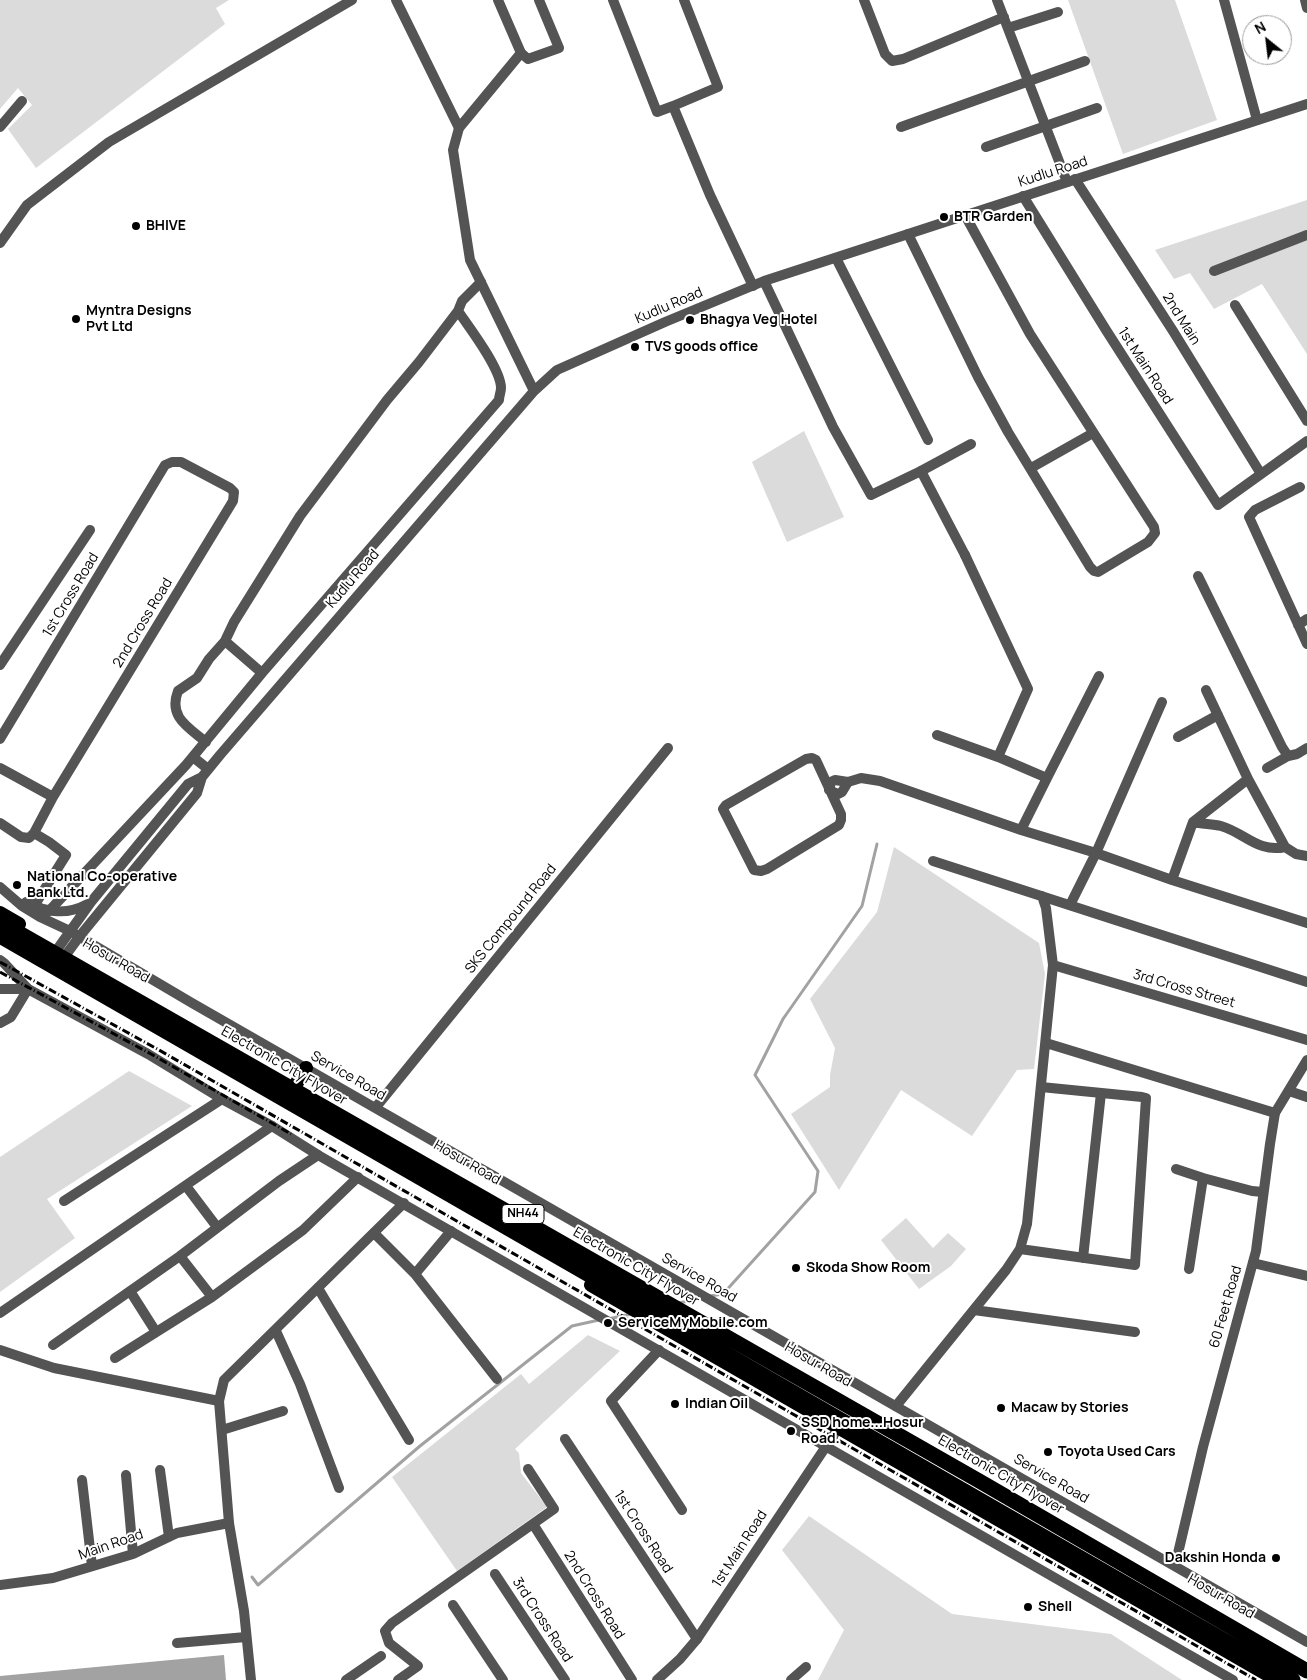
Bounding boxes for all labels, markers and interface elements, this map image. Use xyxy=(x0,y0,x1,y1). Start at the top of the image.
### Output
north arrow xyxy=(1242,15,1292,65)
text: N xyxy=(1251,17,1269,38)
street label: Kudlu Road xyxy=(1016,153,1090,191)
place label: BTR Garden xyxy=(954,209,1032,225)
marker: BTR Garden xyxy=(938,211,950,223)
place label: BHIVE xyxy=(146,218,186,234)
marker: BHIVE xyxy=(130,220,142,232)
street label: Kudlu Road xyxy=(633,284,705,328)
street label: 2nd Main xyxy=(1158,290,1204,348)
place label: Myntra Designs Pvt Ltd xyxy=(86,303,192,336)
place label: Bhagya Veg Hotel xyxy=(700,312,817,328)
marker: Myntra Designs Pvt Ltd xyxy=(70,313,82,325)
marker: Bhagya Veg Hotel xyxy=(684,314,696,326)
street label: 1st Main Road xyxy=(1114,324,1176,408)
place label: TVS goods office xyxy=(645,339,758,355)
marker: TVS goods office xyxy=(629,341,641,353)
street label: Kudlu Road xyxy=(323,546,383,612)
street label: 1st Cross Road xyxy=(39,550,103,640)
street label: 2nd Cross Road xyxy=(110,575,176,671)
street label: SKS Compound Road xyxy=(462,861,560,977)
place label: National Co-operative Bank Ltd. xyxy=(27,869,177,902)
marker: National Co-operative Bank Ltd. xyxy=(11,879,23,891)
street label: Hosur Road xyxy=(80,935,152,987)
street label: 3rd Cross Street xyxy=(1131,966,1237,1012)
street label: Electronic City Flyover xyxy=(218,1023,350,1109)
street label: Service Road xyxy=(307,1048,389,1104)
street label: Hosur Road xyxy=(431,1137,503,1189)
road number: NH44 xyxy=(502,1204,544,1224)
street label: Electronic City Flyover xyxy=(570,1224,702,1310)
street label: Service Road xyxy=(658,1250,740,1306)
place label: Skoda Show Room xyxy=(806,1260,930,1276)
marker: Skoda Show Room xyxy=(790,1262,802,1274)
street label: 60 Feet Road xyxy=(1206,1264,1246,1350)
place label: ServiceMyMobile.com xyxy=(618,1315,768,1331)
marker: ServiceMyMobile.com xyxy=(602,1317,614,1329)
street label: Hosur Road xyxy=(782,1339,854,1391)
place label: Indian Oil xyxy=(685,1396,748,1412)
marker: Indian Oil xyxy=(669,1398,681,1410)
place label: Macaw by Stories xyxy=(1011,1400,1129,1416)
marker: Macaw by Stories xyxy=(995,1402,1007,1414)
place label: SSD home...Hosur Road. xyxy=(801,1415,924,1448)
marker: SSD home...Hosur Road. xyxy=(785,1425,797,1437)
street label: Electronic City Flyover xyxy=(935,1432,1067,1518)
place label: Toyota Used Cars xyxy=(1058,1444,1176,1460)
marker: Toyota Used Cars xyxy=(1042,1446,1054,1458)
street label: Service Road xyxy=(1010,1451,1092,1507)
street label: 1st Cross Road xyxy=(610,1488,676,1576)
street label: 1st Main Road xyxy=(709,1507,771,1591)
street label: Main Road xyxy=(77,1526,145,1564)
street label: 2nd Cross Road xyxy=(560,1548,628,1642)
place label: Dakshin Honda xyxy=(1165,1550,1266,1566)
marker: Dakshin Honda xyxy=(1270,1552,1282,1564)
street label: Hosur Road xyxy=(1185,1571,1257,1623)
street label: 3rd Cross Road xyxy=(508,1575,576,1665)
place label: Shell xyxy=(1038,1599,1072,1615)
marker: Shell xyxy=(1022,1601,1034,1613)

